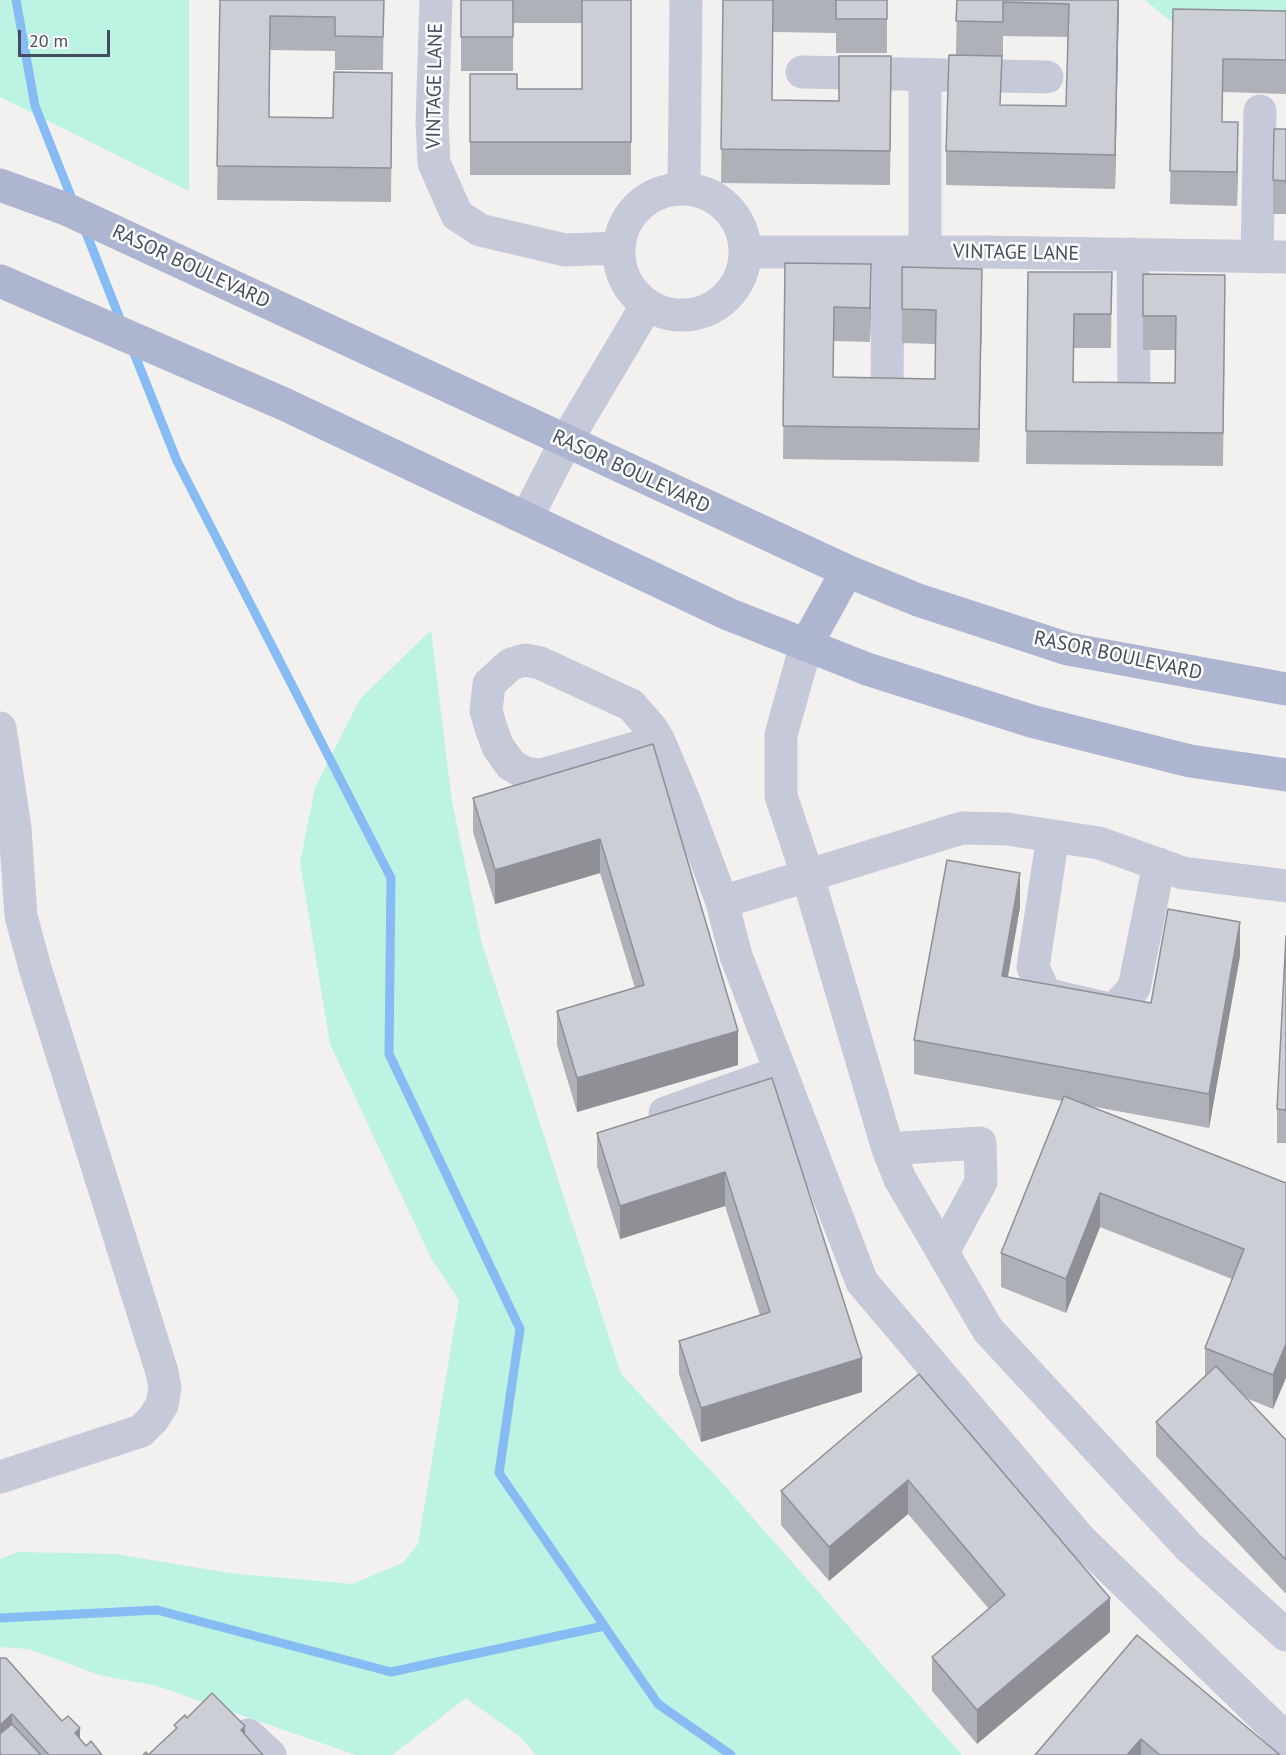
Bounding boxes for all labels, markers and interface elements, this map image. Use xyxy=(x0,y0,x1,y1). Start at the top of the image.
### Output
scale bar xyxy=(21,18,112,56)
street label: VINTAGE LANE xyxy=(422,23,448,149)
text: 20 m xyxy=(29,29,68,52)
street label: RASOR BOULEVARD xyxy=(108,220,274,314)
street label: VINTAGE LANE xyxy=(953,240,1079,266)
street label: RASOR BOULEVARD xyxy=(548,425,714,519)
street label: RASOR BOULEVARD xyxy=(1032,626,1204,686)

